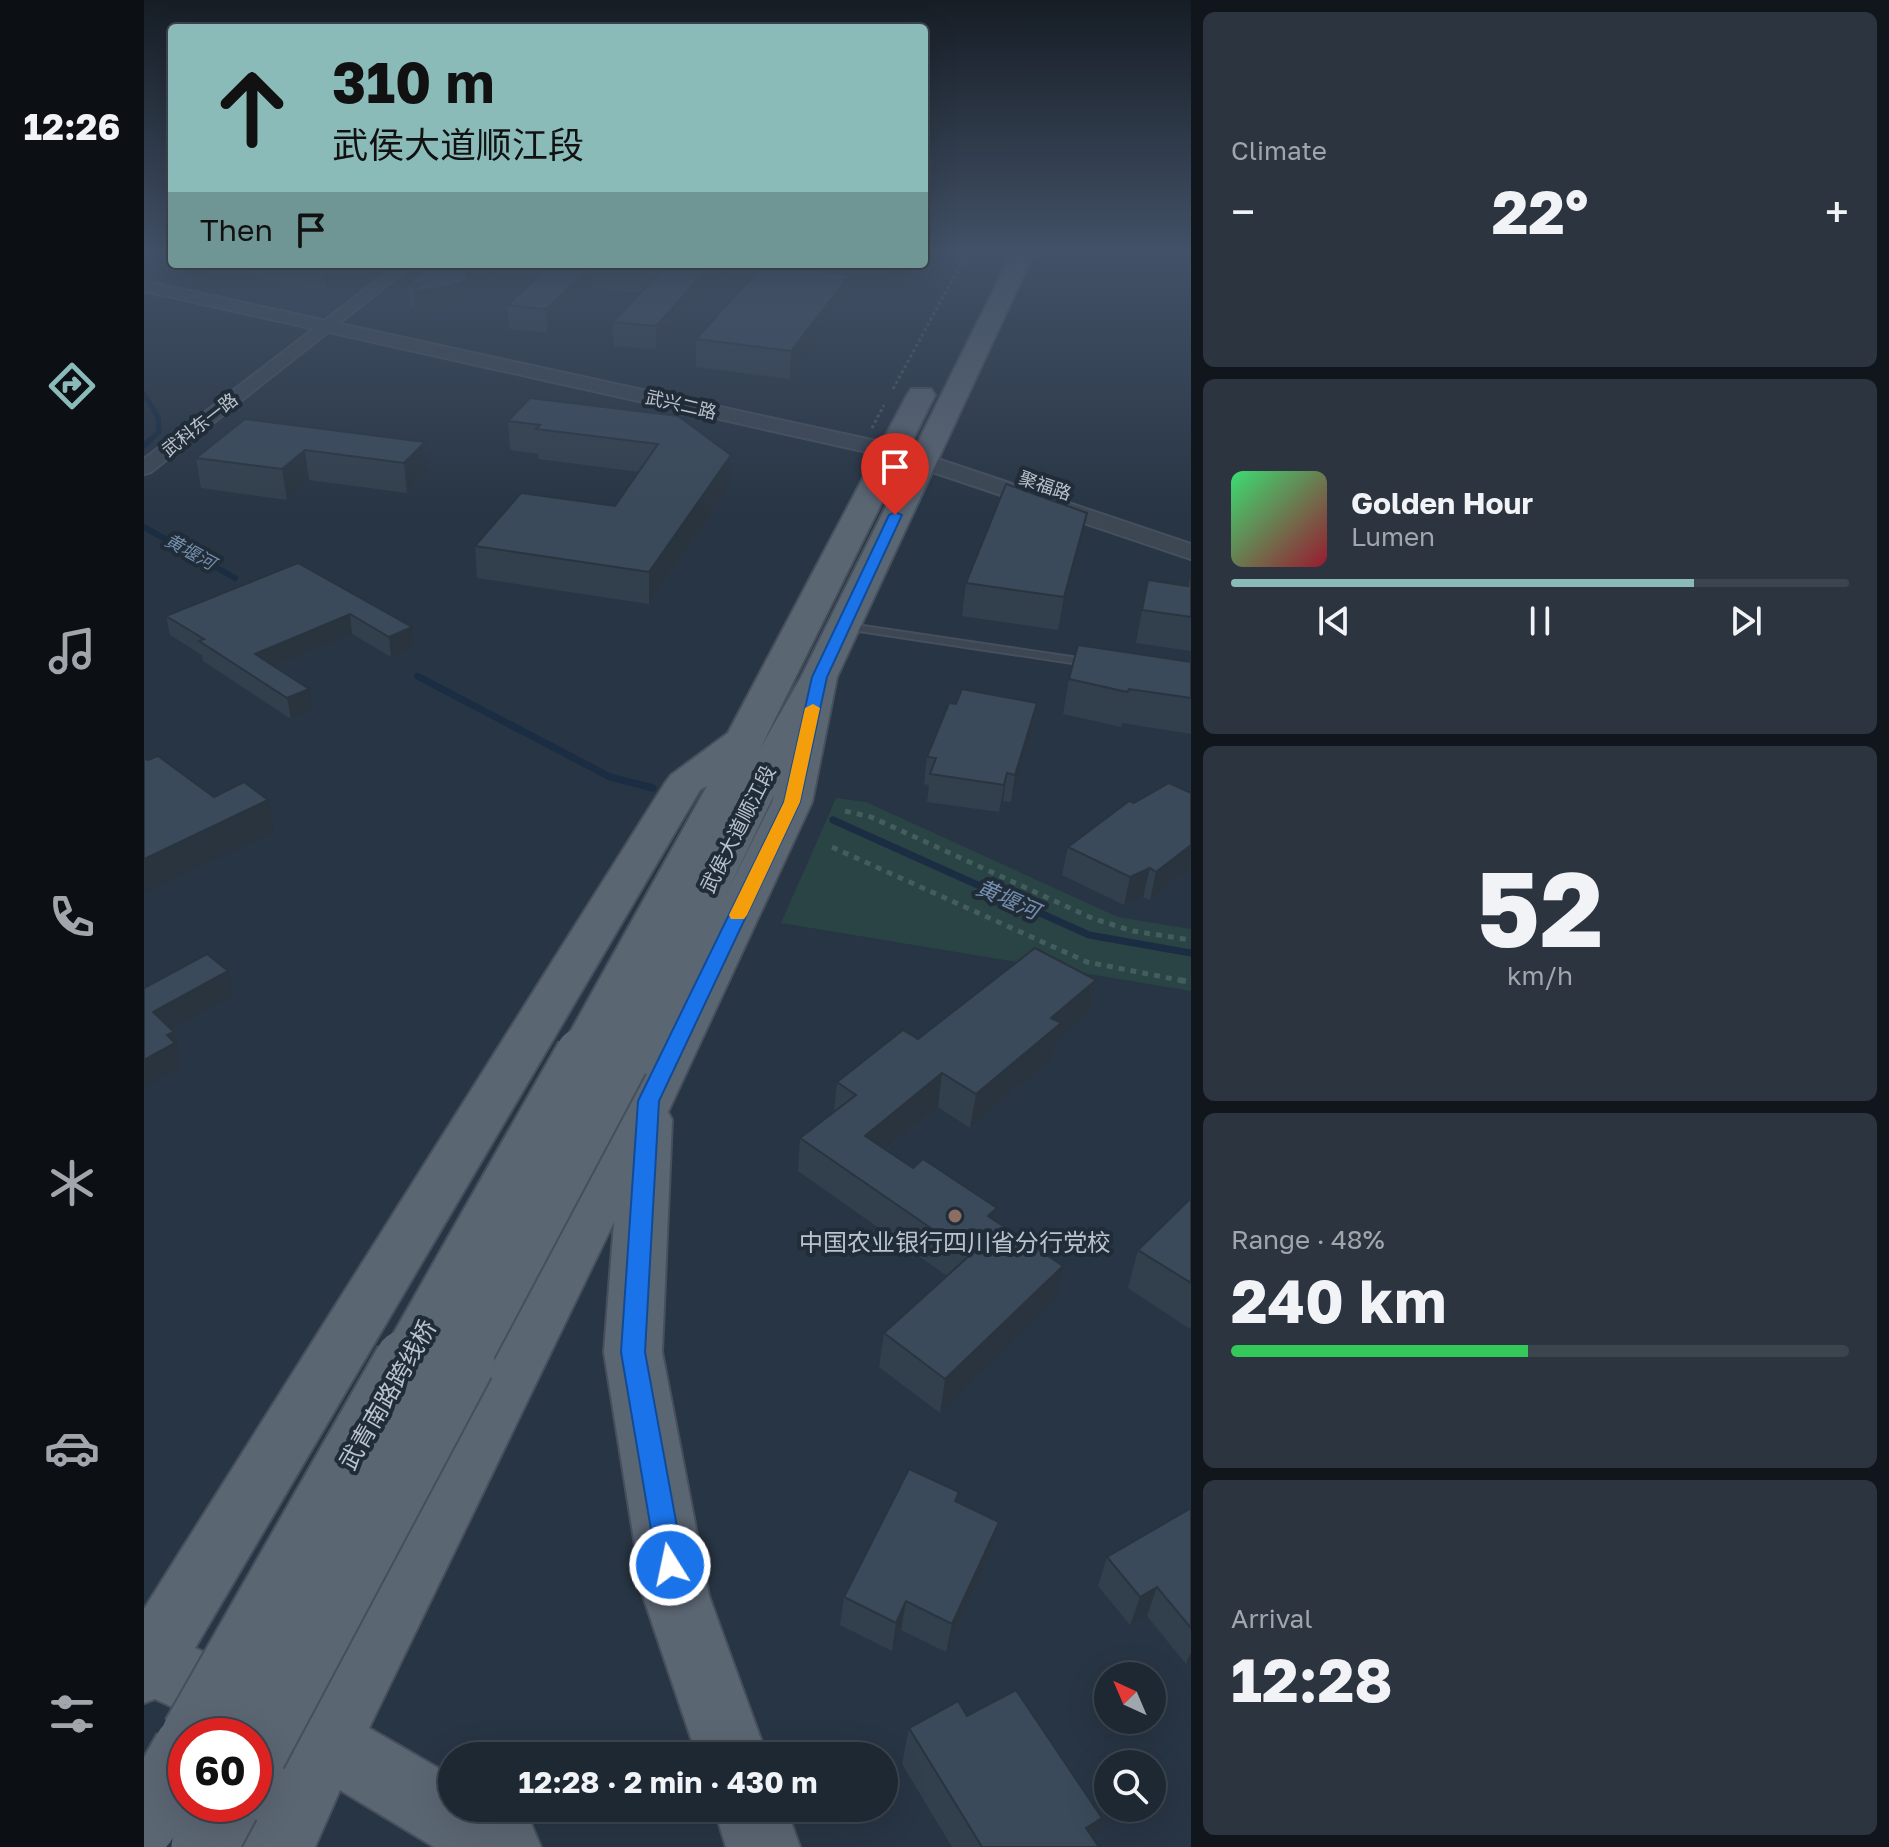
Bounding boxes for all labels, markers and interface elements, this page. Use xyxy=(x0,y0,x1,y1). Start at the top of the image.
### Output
text: 310 m xyxy=(332,48,494,115)
icon: ahead xyxy=(200,56,304,160)
text: 12:26 xyxy=(24,105,120,148)
text: 武侯大道顺江段 xyxy=(332,123,584,166)
text: Climate xyxy=(1231,135,1327,166)
text: 22° xyxy=(1492,175,1588,247)
text: − xyxy=(1231,185,1255,238)
text: + xyxy=(1825,185,1849,238)
icon: arrive xyxy=(289,208,333,252)
text: Then xyxy=(200,212,273,248)
icon: directions xyxy=(44,358,100,414)
street label: 武兴二路 xyxy=(644,385,719,423)
street label: 武科东一路 xyxy=(157,388,242,461)
pin xyxy=(861,433,929,515)
icon: arrive xyxy=(873,445,917,489)
street label: 聚福路 xyxy=(1016,466,1074,504)
text: Golden Hour xyxy=(1351,485,1533,521)
text: Lumen xyxy=(1351,521,1435,552)
water label: 黄堰河 xyxy=(162,528,222,575)
icon: previous xyxy=(1312,599,1356,643)
icon: pause xyxy=(1518,599,1562,643)
icon: next xyxy=(1724,599,1768,643)
icon: music xyxy=(44,623,100,679)
street label: 武侯大道顺江段 xyxy=(695,761,780,896)
text: 52 xyxy=(1477,845,1603,970)
water label: 黄堰河 xyxy=(973,873,1047,926)
icon: phone xyxy=(44,889,100,945)
text: km/h xyxy=(1507,960,1573,991)
icon: climate xyxy=(44,1155,100,1211)
marker: 中国农业银行四川省分行党校 xyxy=(946,1207,964,1225)
text: Range · 48% xyxy=(1231,1224,1385,1255)
place label: 中国农业银行四川省分行党校 xyxy=(799,1227,1111,1256)
text: 240 km xyxy=(1231,1264,1446,1336)
street label: 武青南路跨线桥 xyxy=(332,1314,441,1474)
icon: car xyxy=(44,1420,100,1476)
position arrow xyxy=(628,1523,712,1607)
text: Arrival xyxy=(1231,1603,1312,1634)
text: 12:28 xyxy=(1231,1643,1393,1715)
north arrow xyxy=(1094,1662,1166,1734)
map controls xyxy=(1094,1662,1166,1822)
icon: filters xyxy=(44,1686,100,1742)
speed limit sign: 60 xyxy=(168,1718,272,1822)
button: search xyxy=(1094,1750,1166,1822)
text: 12:28 · 2 min · 430 m xyxy=(519,1764,817,1800)

